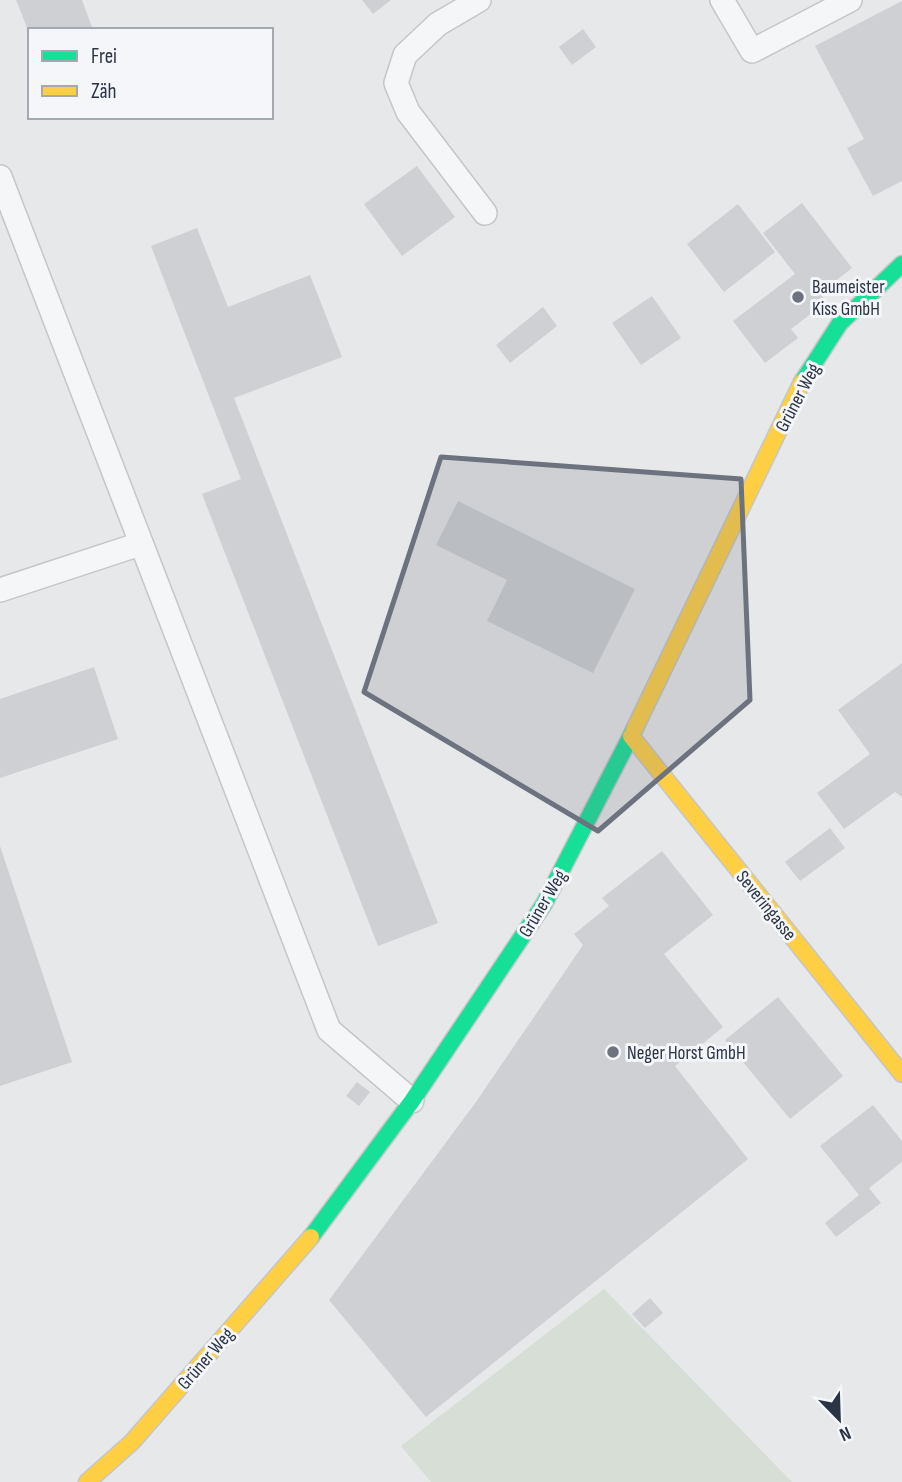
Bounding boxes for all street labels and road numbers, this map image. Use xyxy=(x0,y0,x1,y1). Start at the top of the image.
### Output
street label: Grüner Weg xyxy=(771,359,826,436)
street label: Grüner Weg xyxy=(514,866,573,942)
street label: Severingasse xyxy=(731,866,801,946)
street label: Grüner Weg xyxy=(173,1323,239,1395)

